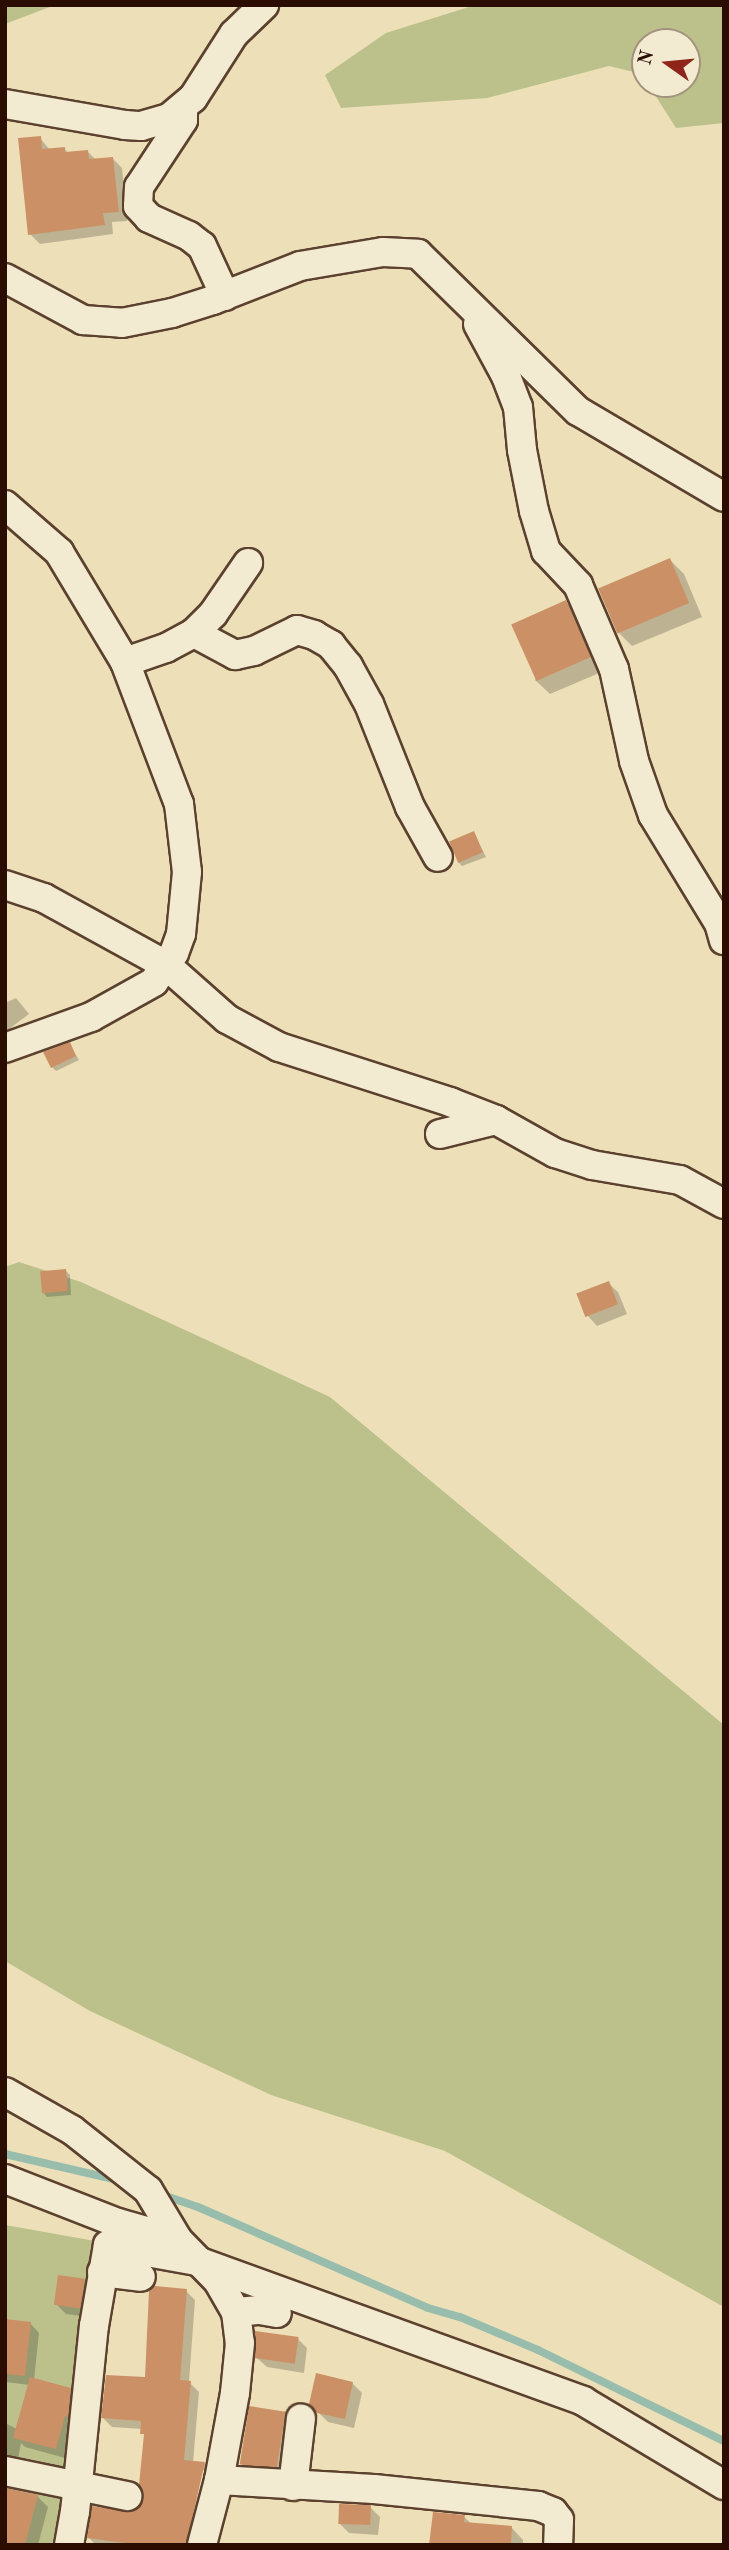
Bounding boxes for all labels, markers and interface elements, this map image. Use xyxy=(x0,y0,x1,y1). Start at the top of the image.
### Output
north arrow xyxy=(631,28,701,98)
text: N xyxy=(636,48,658,67)

